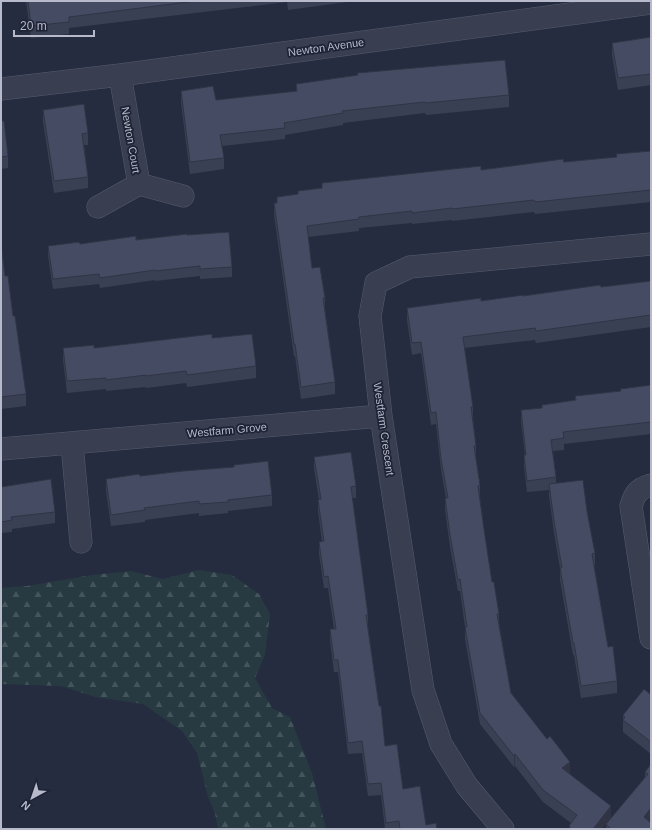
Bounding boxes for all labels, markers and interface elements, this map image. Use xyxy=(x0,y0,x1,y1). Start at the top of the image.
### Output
scale bar xyxy=(14,12,94,38)
text: 20 m xyxy=(20,19,47,33)
street label: Newton Avenue xyxy=(287,36,365,58)
street label: Newton Court xyxy=(119,106,143,174)
street label: Westfarm Crescent xyxy=(372,382,396,476)
street label: Westfarm Grove xyxy=(187,421,267,439)
north arrow xyxy=(12,778,52,818)
text: N xyxy=(19,798,32,813)

